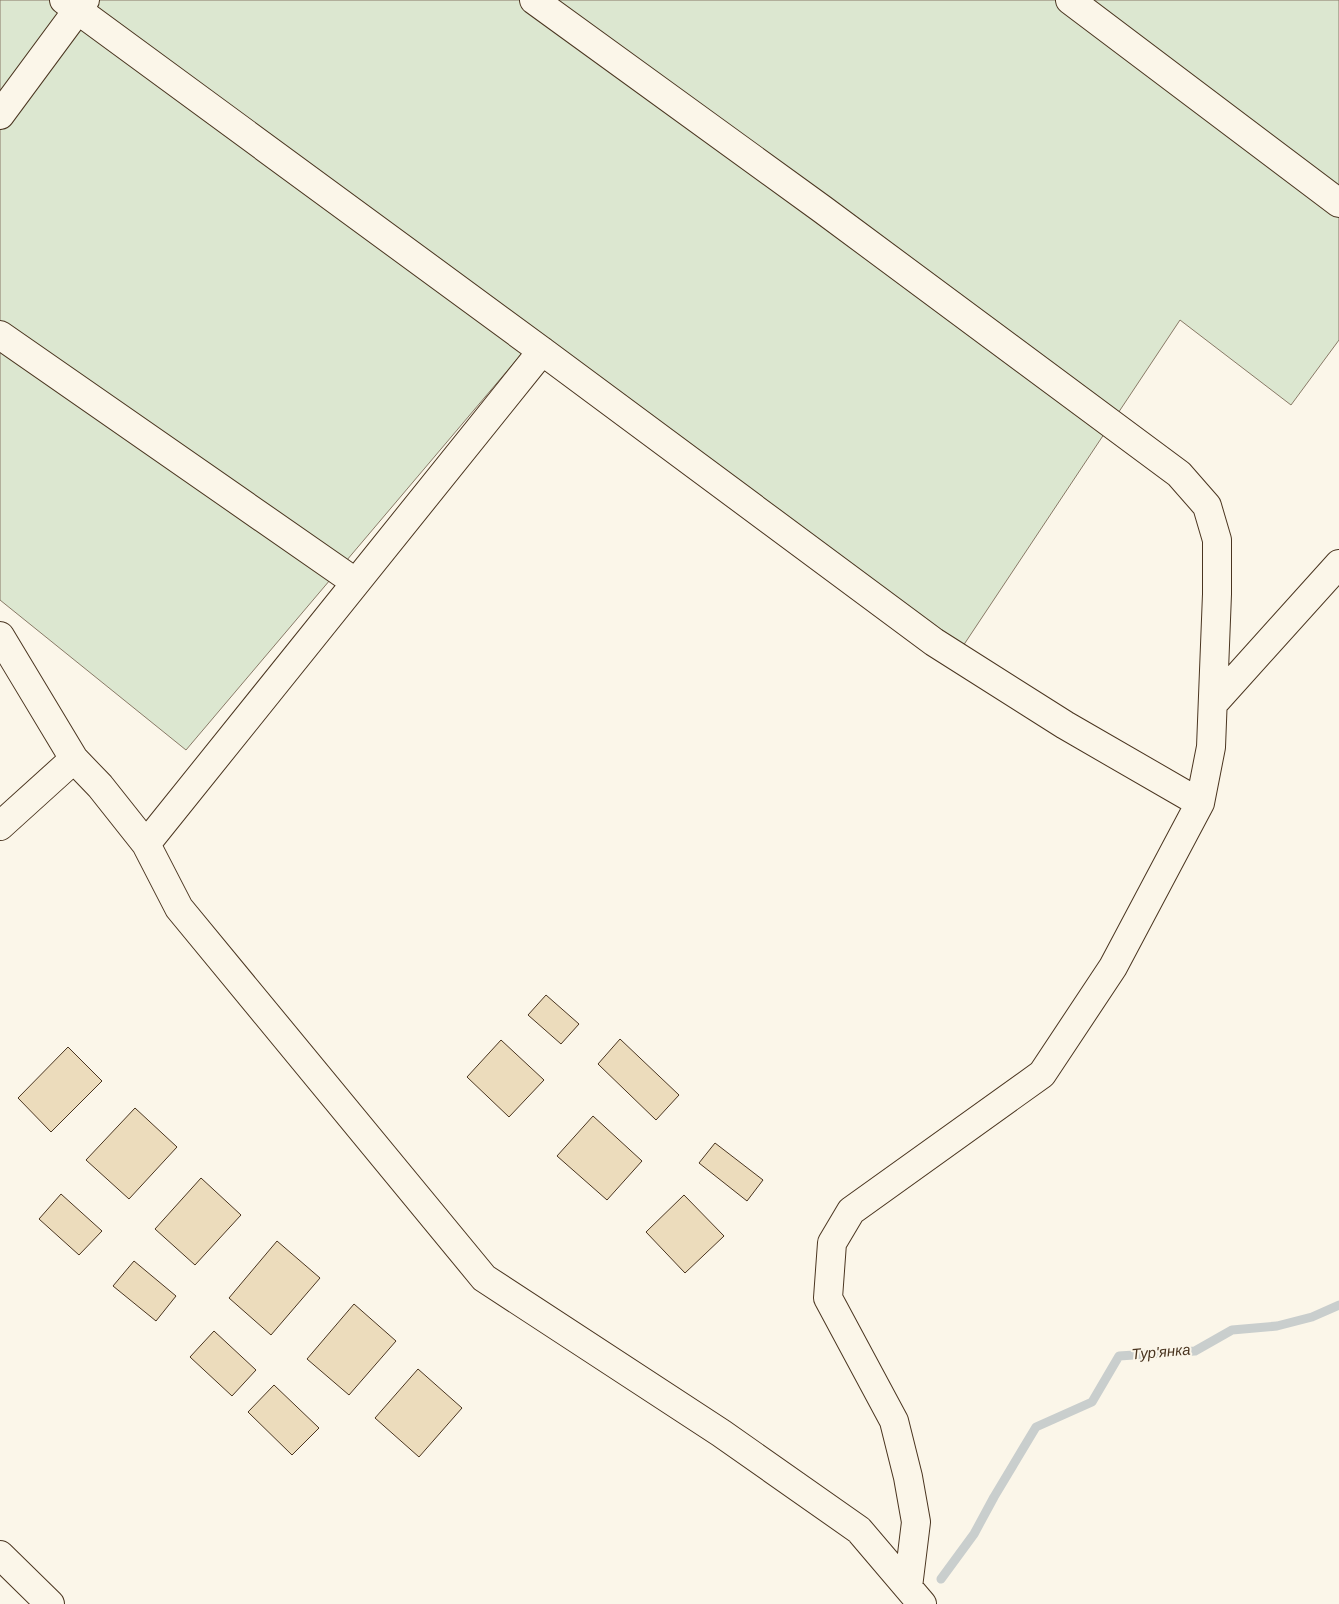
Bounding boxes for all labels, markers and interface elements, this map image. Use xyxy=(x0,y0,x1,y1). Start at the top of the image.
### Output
water label: Тур'янка xyxy=(1131,1340,1191,1363)

